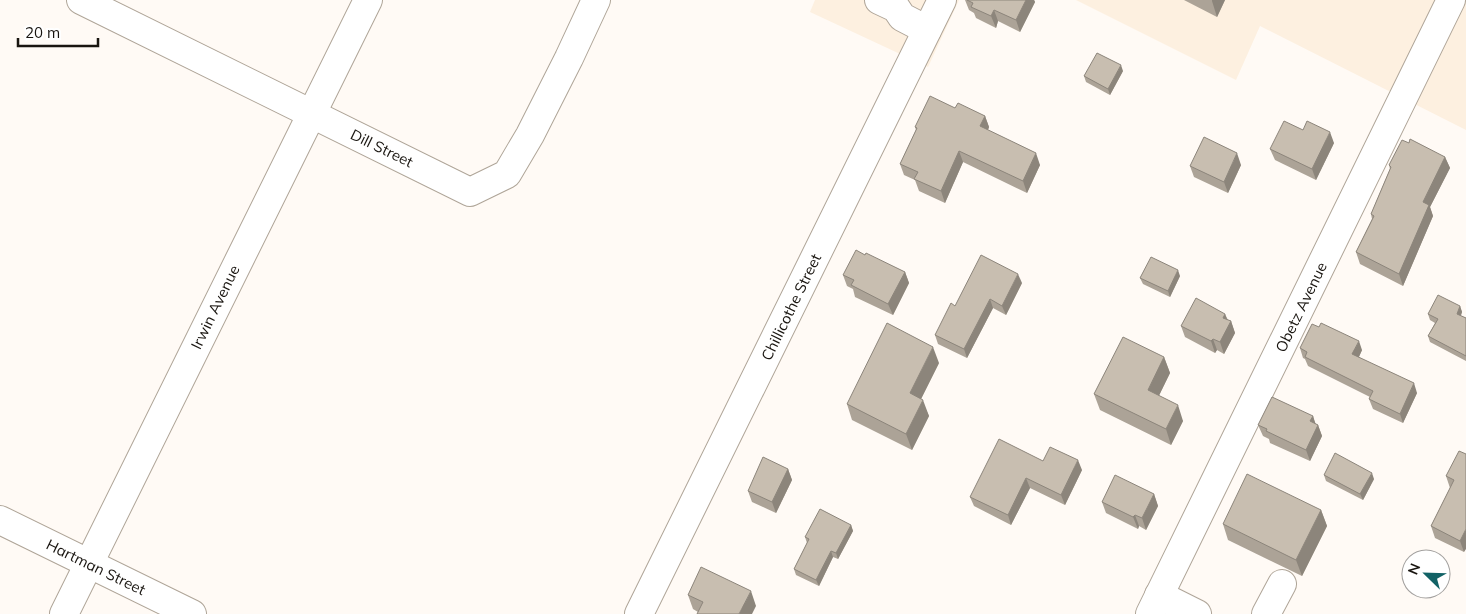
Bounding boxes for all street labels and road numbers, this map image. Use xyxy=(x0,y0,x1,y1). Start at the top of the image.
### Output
street label: Dill Street xyxy=(348,125,416,171)
street label: Chillicothe Street xyxy=(757,250,825,364)
street label: Obetz Avenue xyxy=(1271,259,1331,355)
street label: Irwin Avenue xyxy=(186,262,244,352)
street label: Hartman Street xyxy=(43,535,149,599)

